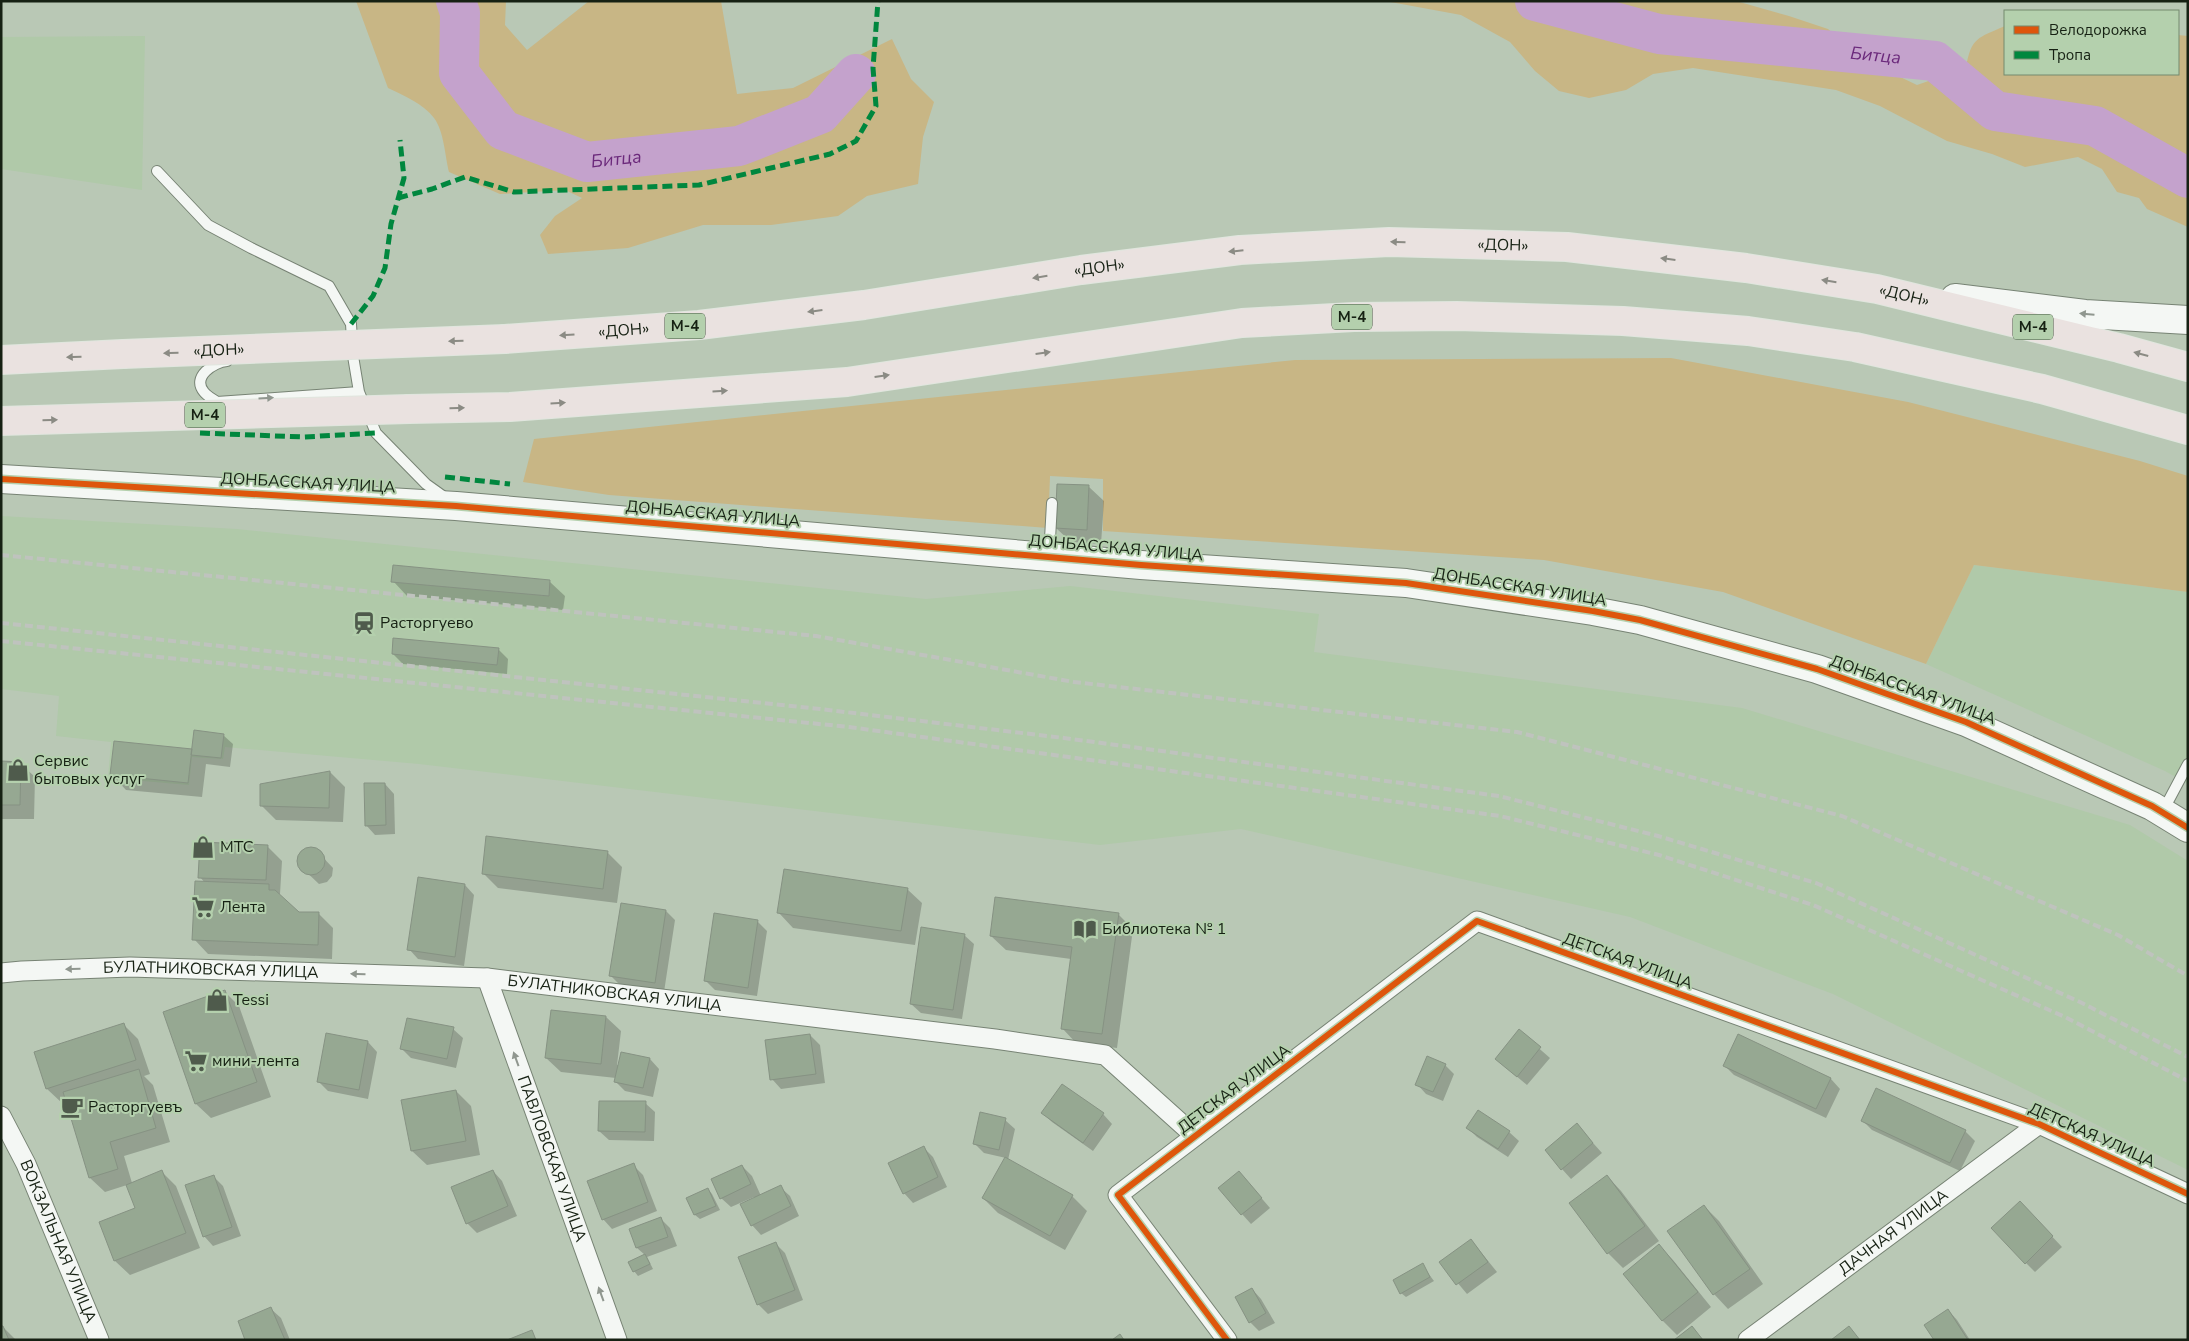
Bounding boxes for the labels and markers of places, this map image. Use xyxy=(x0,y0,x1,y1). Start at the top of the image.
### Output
station icon: Расторгуево xyxy=(351,610,377,636)
place label: Расторгуево xyxy=(380,612,473,634)
place label: Сервис бытовых услуг xyxy=(34,750,144,790)
shop icon: Сервис бытовых услуг xyxy=(5,757,31,783)
shop icon: МТС xyxy=(190,834,216,860)
place label: МТС xyxy=(220,836,254,858)
supermarket icon: Лента xyxy=(190,894,216,920)
place label: Лента xyxy=(220,896,266,918)
library icon: Библиотека № 1 xyxy=(1072,916,1098,942)
place label: Библиотека № 1 xyxy=(1102,918,1226,940)
shop icon: Tessi xyxy=(204,987,230,1013)
place label: Tessi xyxy=(233,989,269,1011)
supermarket icon: мини-лента xyxy=(183,1048,209,1074)
place label: мини-лента xyxy=(212,1050,300,1072)
cafe icon: Расторгуевъ xyxy=(59,1094,85,1120)
place label: Расторгуевъ xyxy=(88,1096,183,1118)

